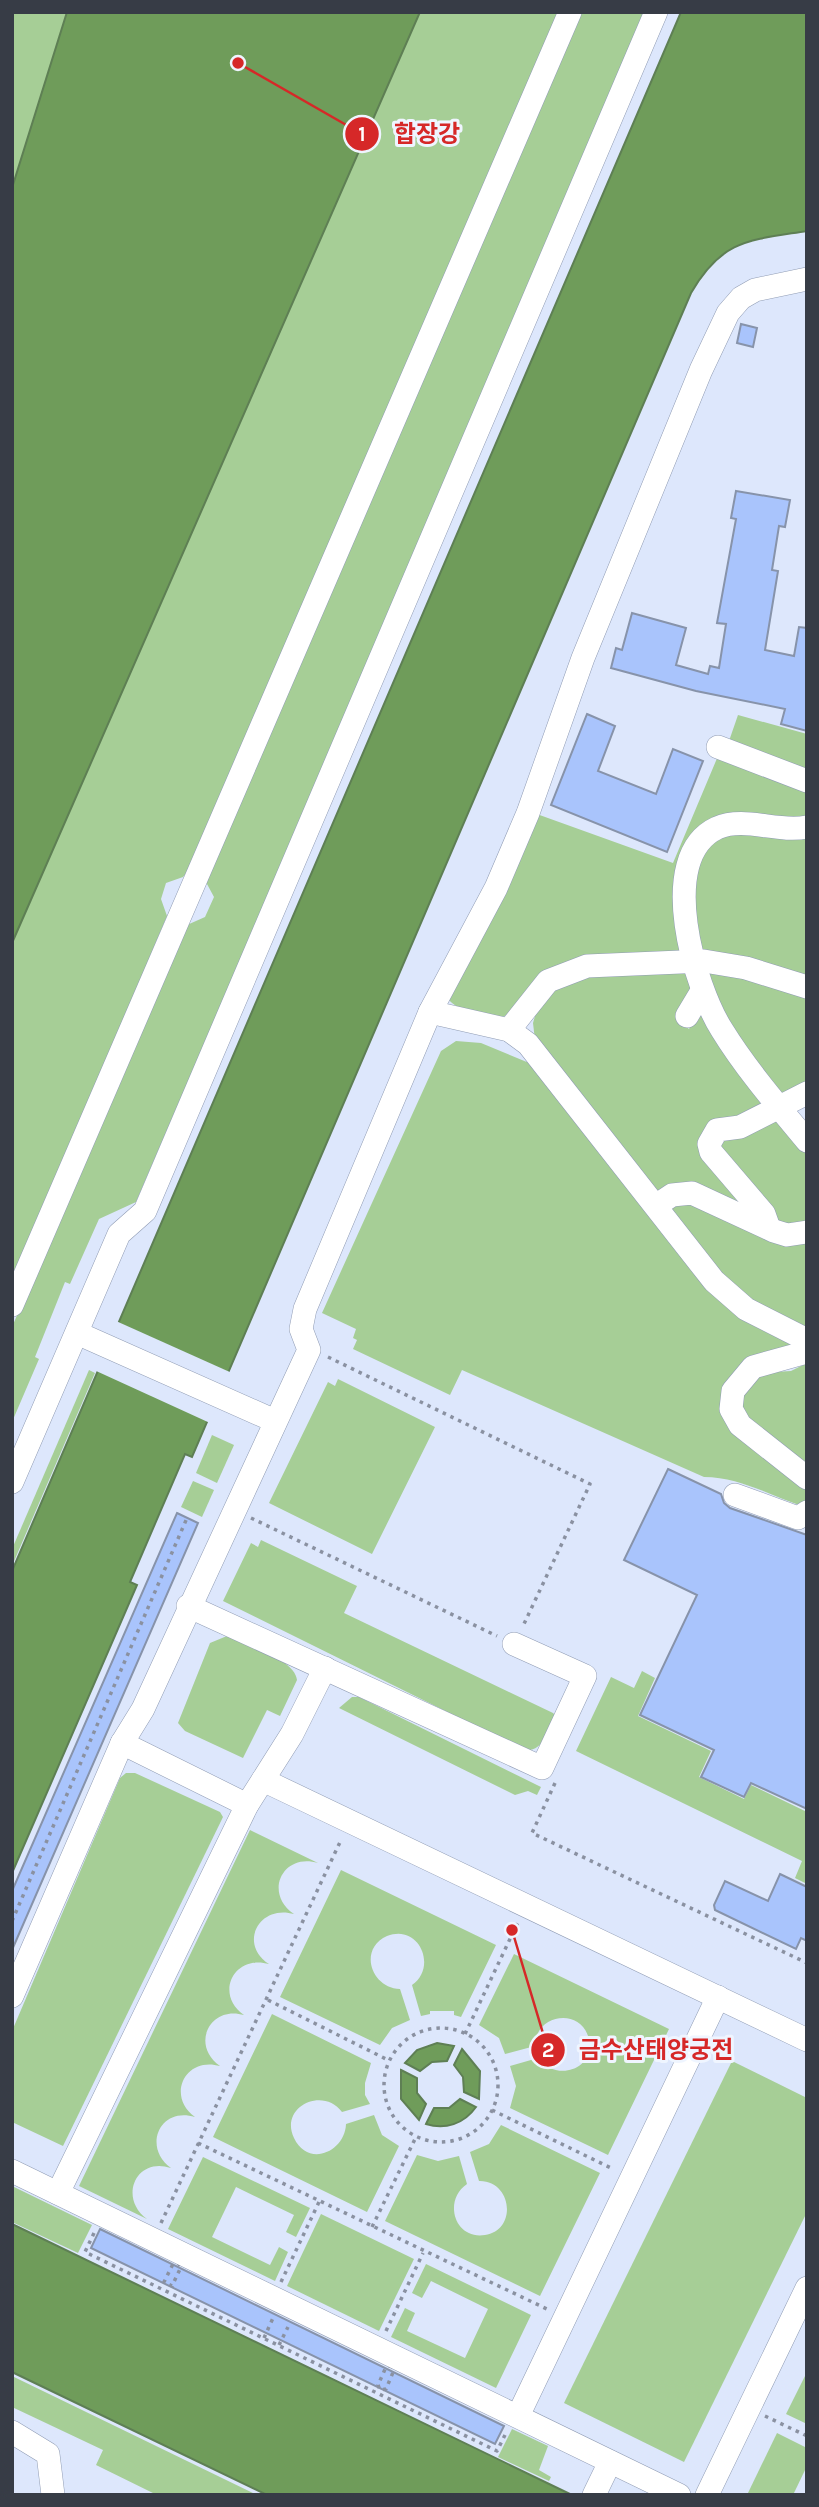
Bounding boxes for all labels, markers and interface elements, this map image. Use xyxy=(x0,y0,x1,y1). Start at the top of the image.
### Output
callout: 합장강 xyxy=(345,111,474,156)
text: 합장강 xyxy=(394,120,460,148)
text: 1 xyxy=(358,122,366,146)
callout: 금수산태양궁전 xyxy=(530,2027,748,2072)
text: 금수산태양궁전 xyxy=(579,2036,733,2064)
text: 2 xyxy=(542,2038,554,2062)

